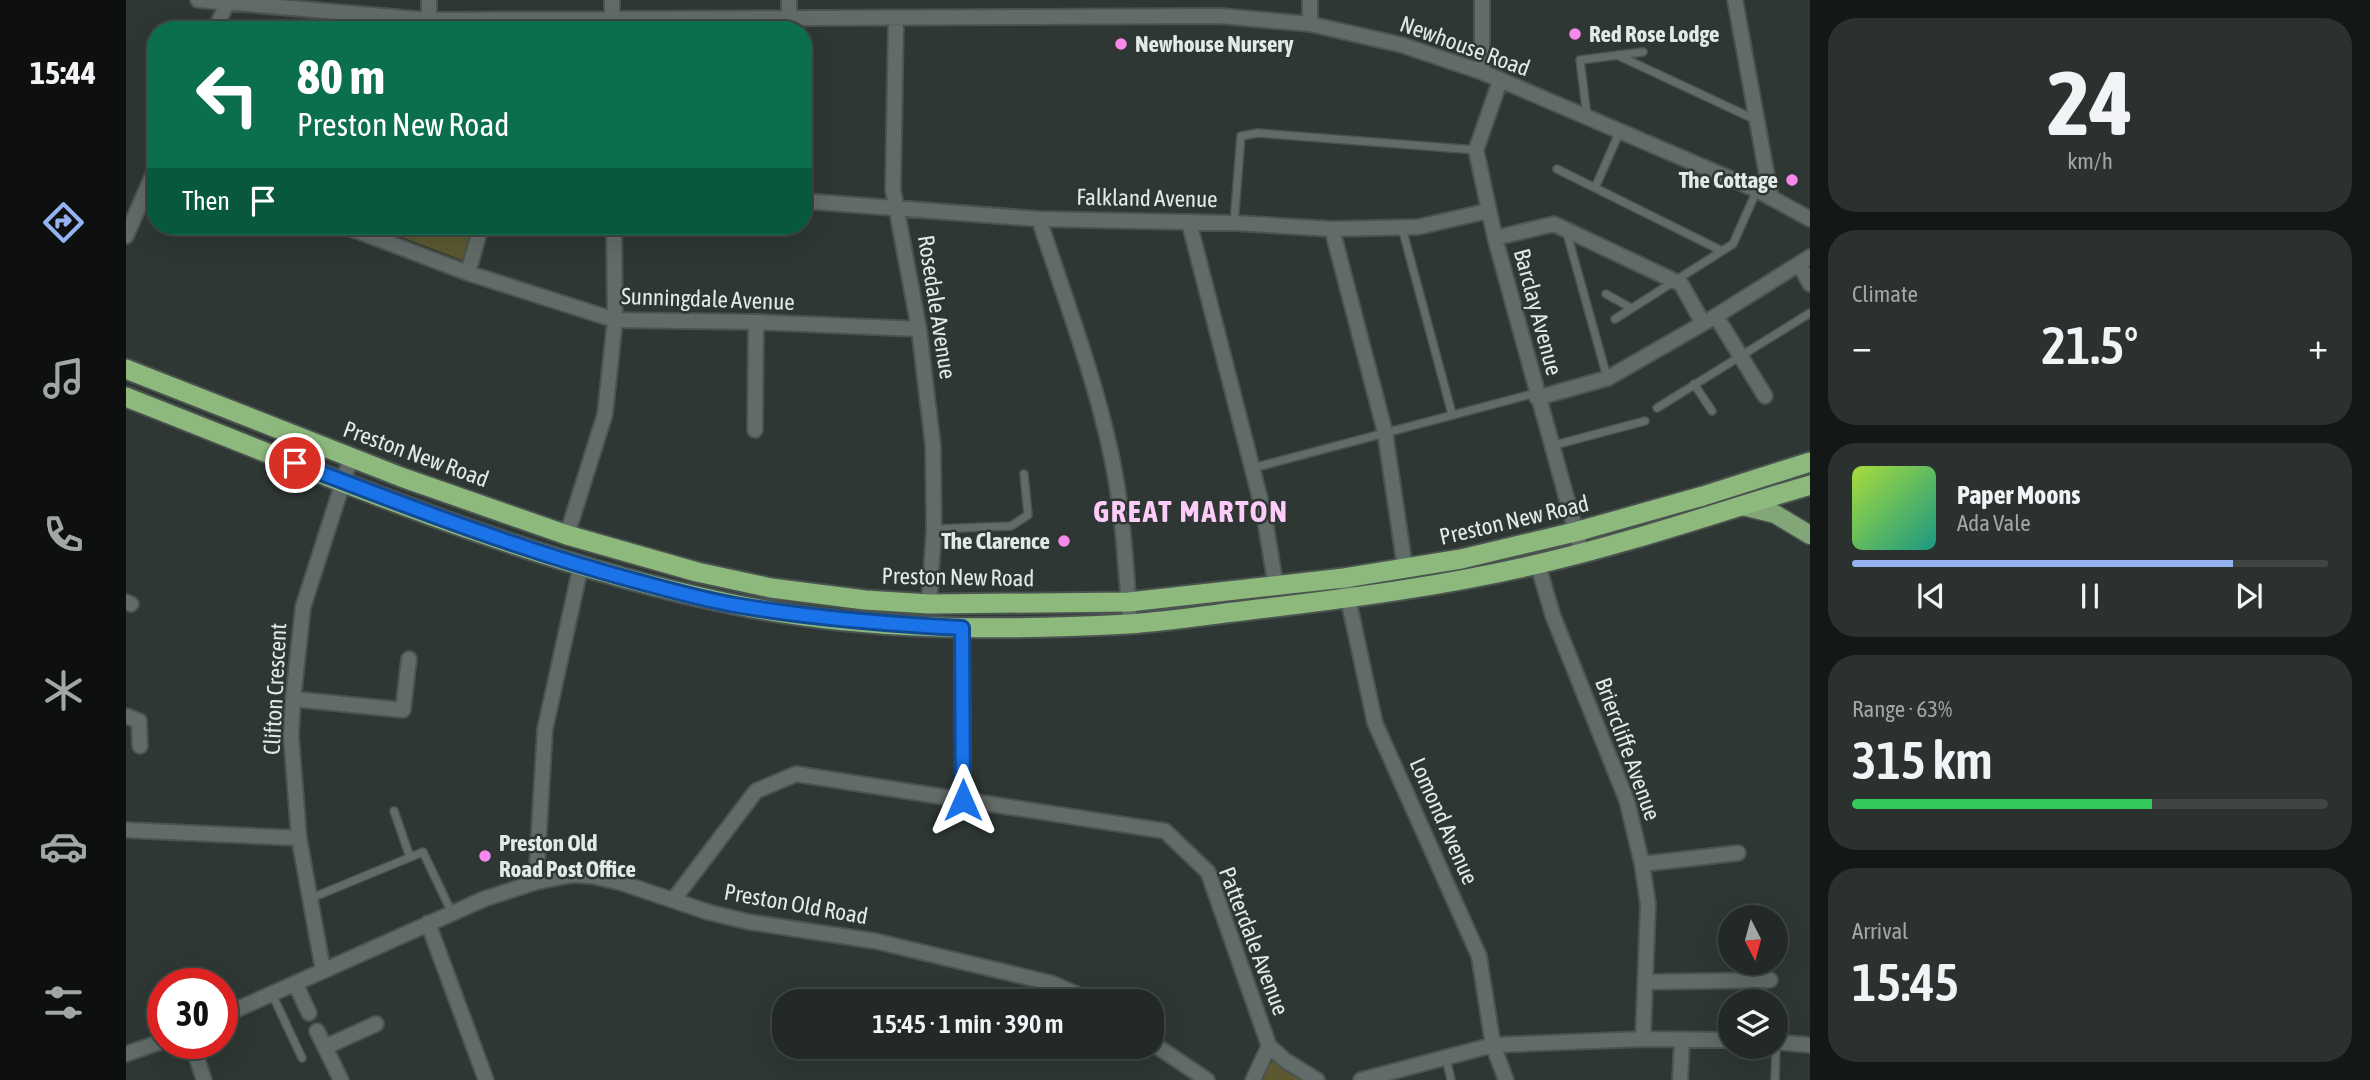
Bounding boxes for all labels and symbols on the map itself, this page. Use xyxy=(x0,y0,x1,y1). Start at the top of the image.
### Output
street label: Newhouse Road xyxy=(1397,10,1533,82)
place label: Red Rose Lodge xyxy=(1589,21,1719,47)
marker: Red Rose Lodge xyxy=(1567,26,1583,42)
place label: Newhouse Nursery xyxy=(1135,31,1294,57)
marker: Newhouse Nursery xyxy=(1113,36,1129,52)
place label: The Cottage xyxy=(1679,167,1778,193)
marker: The Cottage xyxy=(1784,172,1800,188)
street label: Falkland Avenue xyxy=(1076,184,1218,212)
street label: Rosedale Avenue xyxy=(913,233,961,381)
street label: Barclay Avenue xyxy=(1509,246,1567,378)
street label: Sunningdale Avenue xyxy=(621,283,795,315)
street label: Preston New Road xyxy=(340,416,492,492)
pin xyxy=(265,433,325,493)
street label: Preston New Road xyxy=(1437,490,1591,550)
district label: GREAT MARTON xyxy=(1093,494,1289,528)
place label: The Clarence xyxy=(941,528,1050,554)
marker: The Clarence xyxy=(1056,533,1072,549)
street label: Preston New Road xyxy=(881,563,1035,591)
street label: Clifton Crescent xyxy=(259,622,291,756)
street label: Briercliffe Avenue xyxy=(1590,674,1666,824)
street label: Lomond Avenue xyxy=(1404,754,1484,888)
position arrow xyxy=(926,763,1000,837)
place label: Preston Old Road Post Office xyxy=(499,830,636,882)
marker: Preston Old Road Post Office xyxy=(477,848,493,864)
street label: Patterdale Avenue xyxy=(1214,863,1294,1019)
street label: Preston Old Road xyxy=(722,879,870,929)
north arrow xyxy=(1718,905,1788,975)
speed limit sign: 30 xyxy=(147,968,238,1059)

